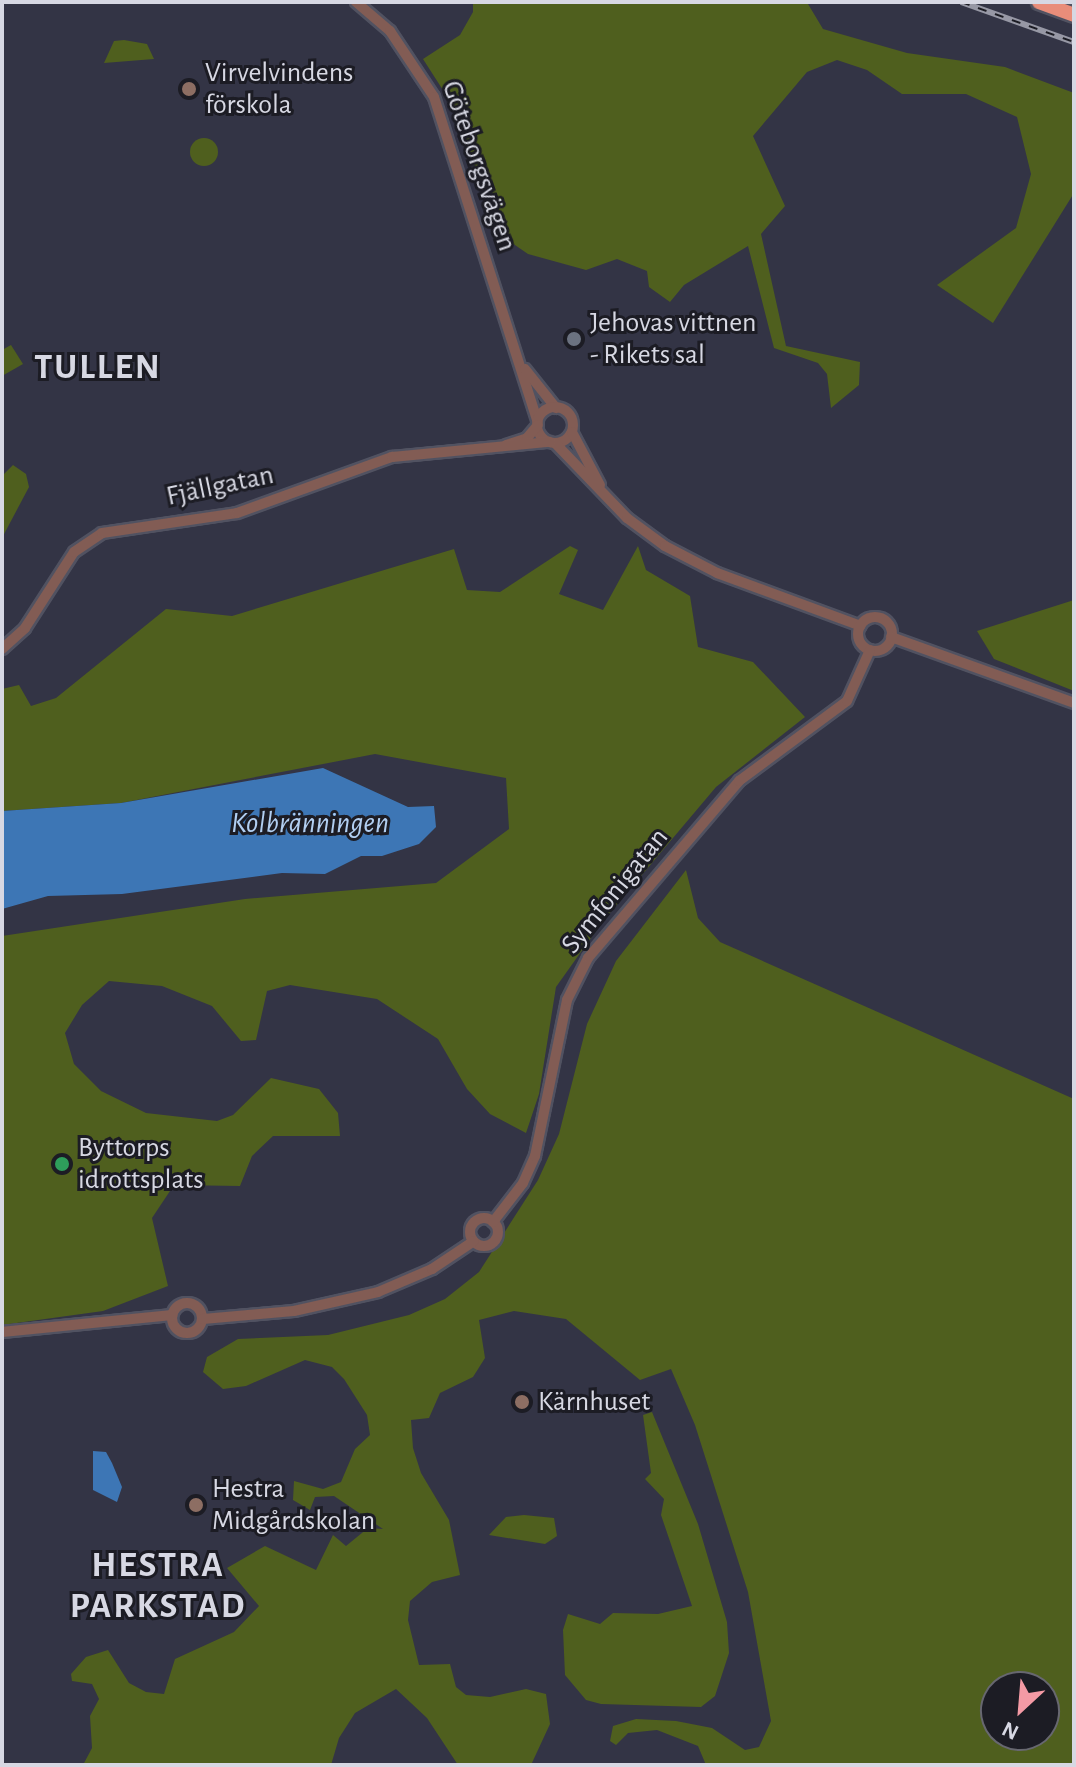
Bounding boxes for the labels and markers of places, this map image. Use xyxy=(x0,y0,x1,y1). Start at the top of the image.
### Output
place label: Virvelvindens förskola xyxy=(205,56,353,122)
marker: Virvelvindens förskola xyxy=(180,80,198,98)
place label: Jehovas vittnen - Rikets sal xyxy=(590,306,757,372)
marker: Jehovas vittnen - Rikets sal xyxy=(565,330,583,348)
place label: Byttorps idrottsplats xyxy=(78,1131,204,1197)
marker: Byttorps idrottsplats xyxy=(53,1155,71,1173)
place label: Kärnhuset xyxy=(538,1385,650,1419)
marker: Kärnhuset xyxy=(513,1393,531,1411)
place label: Hestra Midgårdskolan xyxy=(212,1472,375,1538)
marker: Hestra Midgårdskolan xyxy=(187,1496,205,1514)

